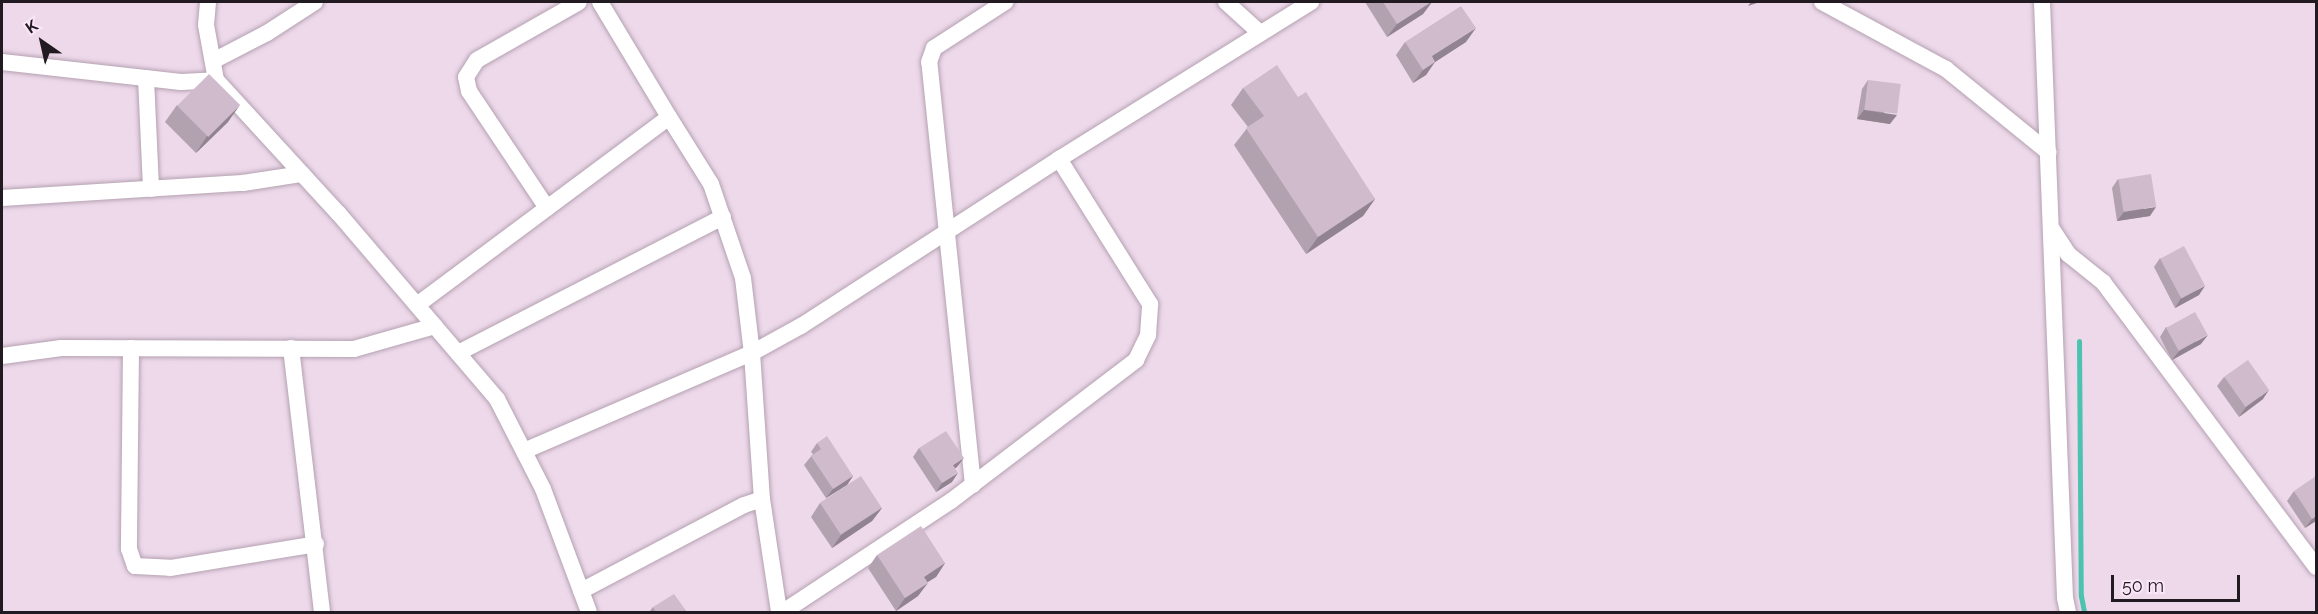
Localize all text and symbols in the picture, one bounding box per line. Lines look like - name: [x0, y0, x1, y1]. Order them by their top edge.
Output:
- north arrow: [12, 12, 72, 72]
- text: K: [22, 16, 41, 38]
- scale bar: [2114, 563, 2243, 601]
- text: 50 m: [2122, 575, 2164, 596]

